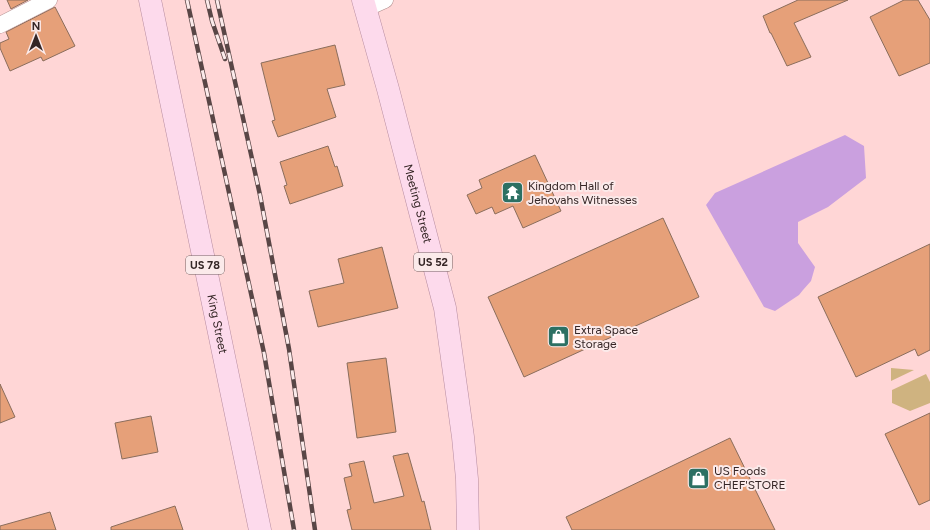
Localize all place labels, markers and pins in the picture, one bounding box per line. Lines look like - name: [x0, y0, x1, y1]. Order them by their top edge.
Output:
- place label: Kingdom Hall of Jehovahs Witnesses: [528, 179, 638, 207]
- temple icon: Kingdom Hall of Jehovahs Witnesses: [499, 180, 525, 206]
- place label: Extra Space Storage: [574, 323, 639, 351]
- shop icon: Extra Space Storage: [546, 324, 572, 350]
- place label: US Foods CHEF'STORE: [714, 464, 786, 492]
- shop icon: US Foods CHEF'STORE: [686, 465, 712, 491]

